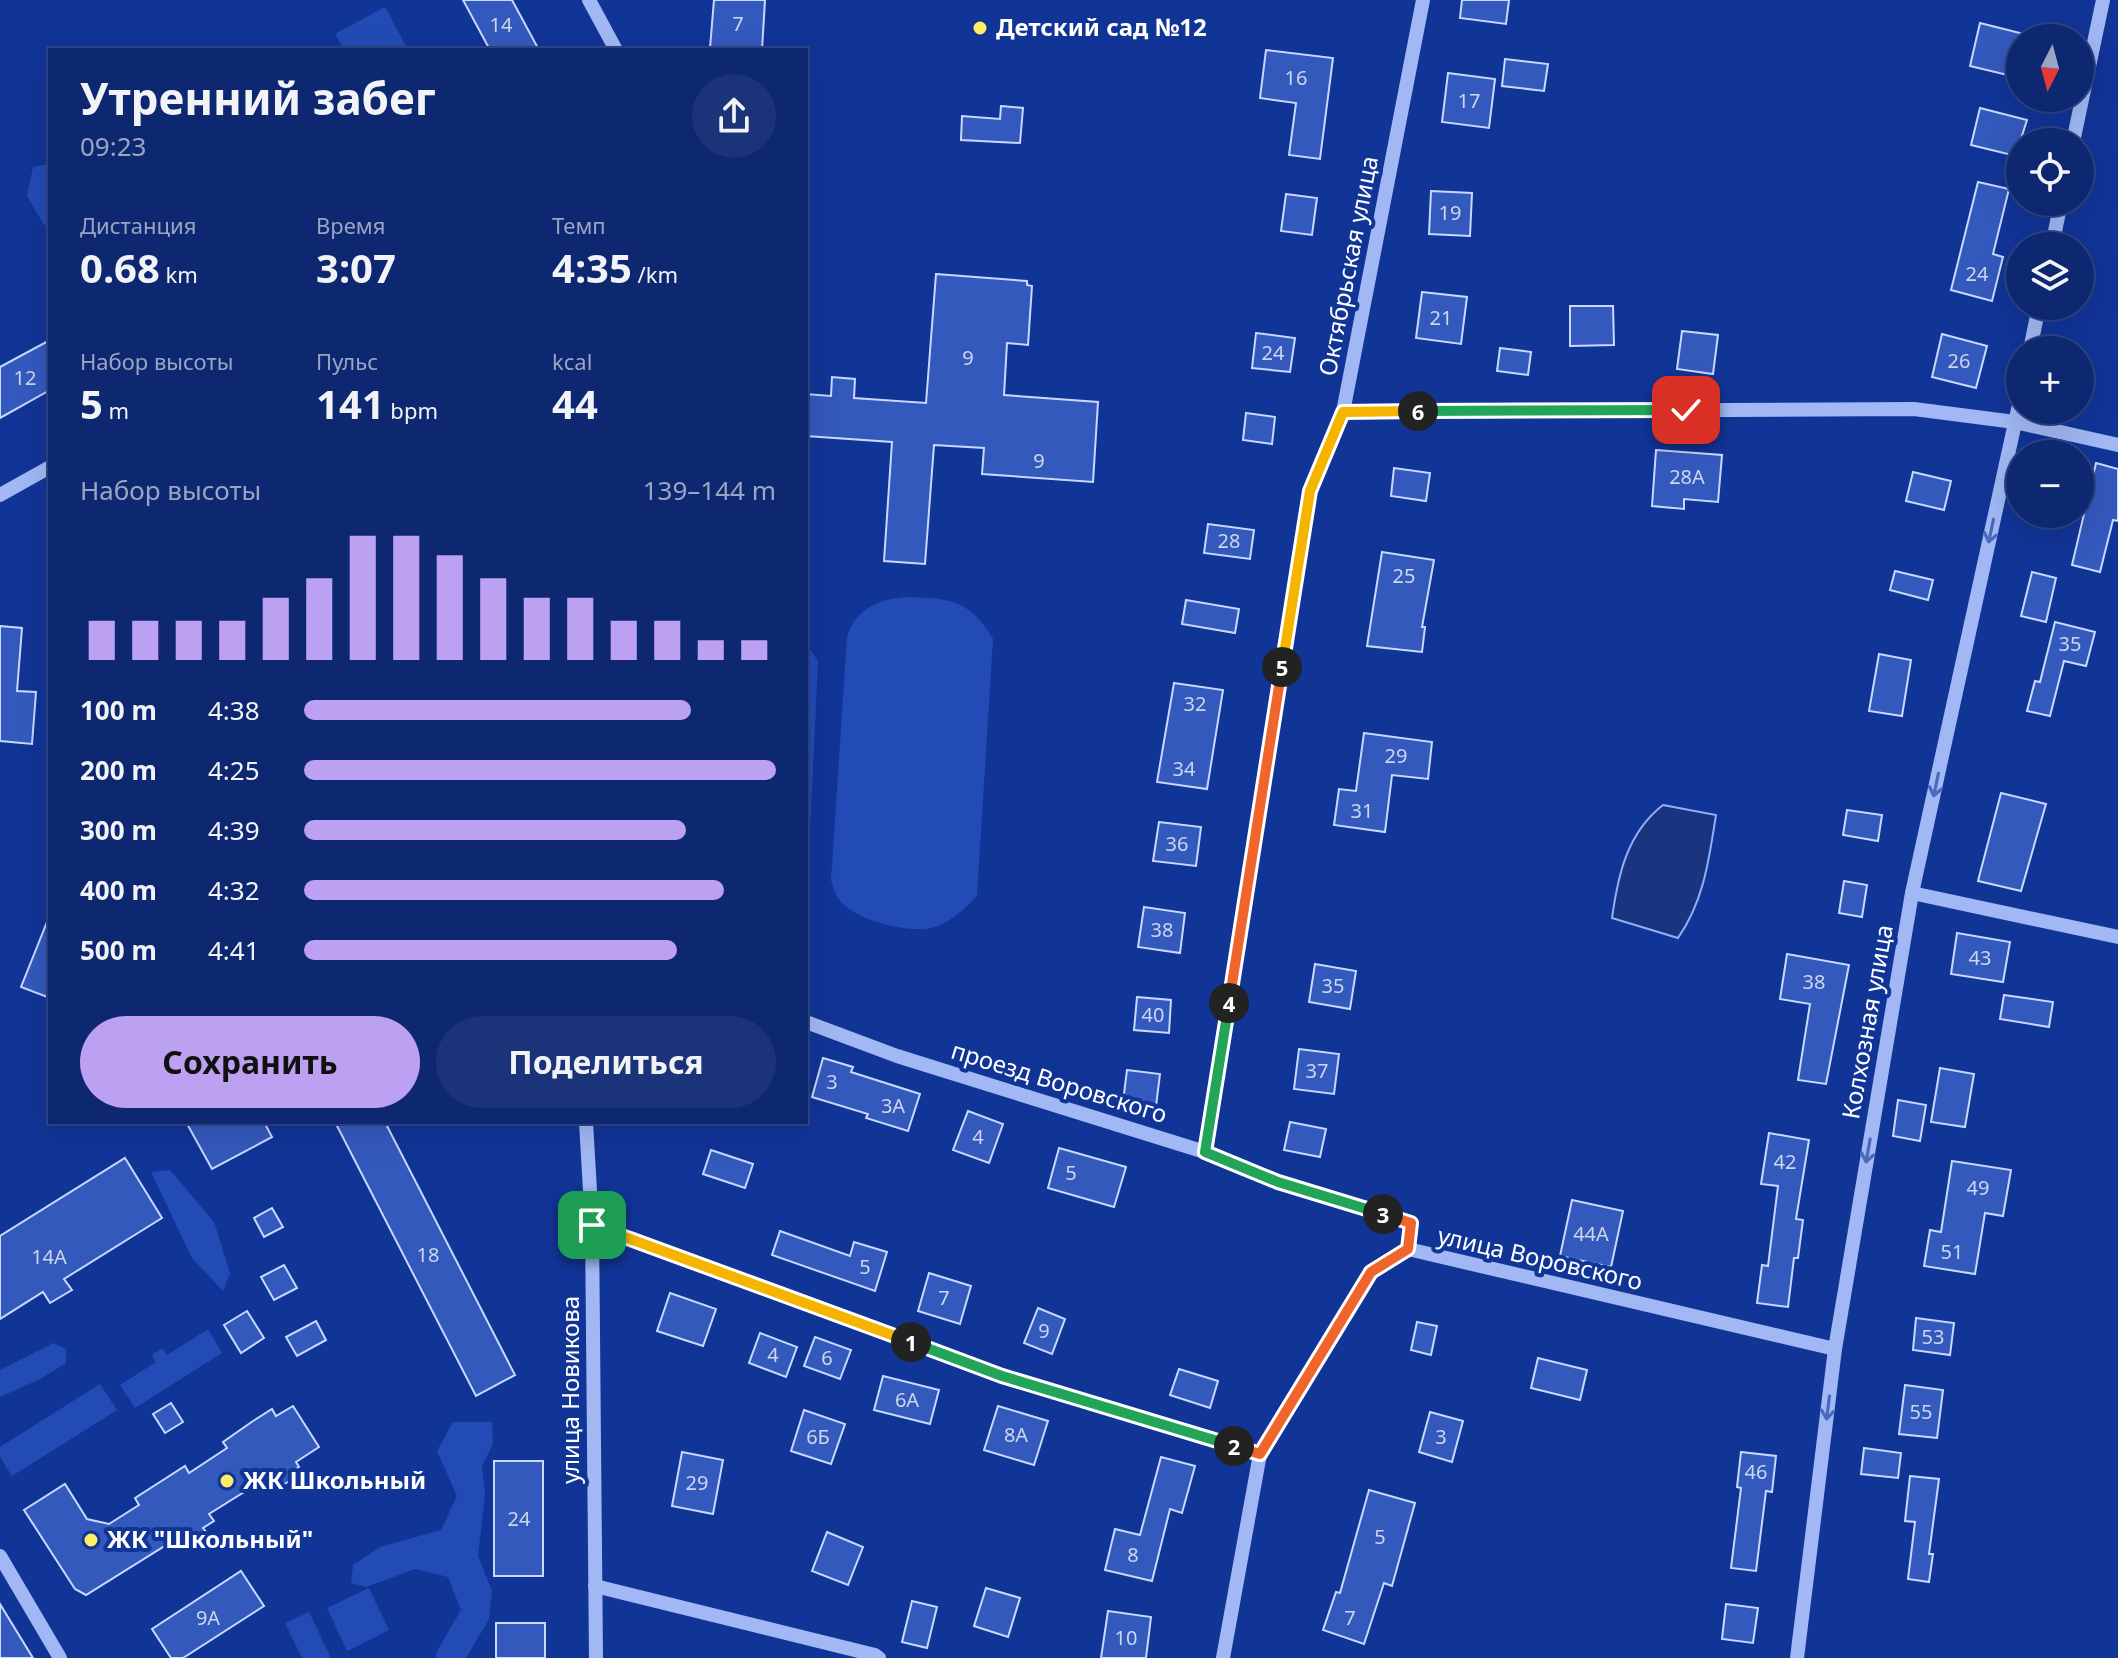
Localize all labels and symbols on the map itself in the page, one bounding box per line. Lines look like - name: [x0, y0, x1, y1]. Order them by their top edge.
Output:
- house number: 7: [732, 10, 744, 37]
- place label: Детский сад №12: [996, 10, 1207, 43]
- house number: 14: [490, 11, 513, 38]
- marker: Детский сад №12: [971, 19, 989, 37]
- north arrow: [2006, 24, 2094, 112]
- house number: 16: [1285, 64, 1307, 91]
- house number: 17: [1458, 87, 1480, 114]
- street label: Октябрьская улица: [1310, 153, 1385, 379]
- house number: 19: [1439, 199, 1461, 226]
- house number: 24: [1966, 260, 1989, 287]
- house number: 21: [1430, 304, 1452, 331]
- house number: 24: [1262, 339, 1285, 366]
- house number: 9: [962, 344, 974, 371]
- house number: 26: [1948, 347, 1970, 374]
- house number: 12: [14, 364, 36, 391]
- pin: [1652, 376, 1720, 444]
- pin: 6: [1398, 391, 1438, 431]
- house number: 9: [1033, 447, 1045, 474]
- house number: 28А: [1669, 463, 1705, 490]
- one-way arrow: [1983, 518, 1998, 544]
- house number: 28: [1218, 527, 1240, 554]
- house number: 25: [1393, 562, 1415, 589]
- house number: 35: [2059, 630, 2081, 657]
- pin: 5: [1262, 647, 1302, 687]
- house number: 32: [1184, 690, 1206, 717]
- house number: 29: [1385, 742, 1407, 769]
- house number: 34: [1173, 755, 1196, 782]
- one-way arrow: [1928, 772, 1943, 798]
- house number: 31: [1351, 797, 1373, 824]
- house number: 36: [1166, 830, 1188, 857]
- house number: 38: [1151, 916, 1173, 943]
- street label: Колхозная улица: [1833, 922, 1900, 1122]
- house number: 43: [1969, 944, 1991, 971]
- house number: 38: [1803, 968, 1825, 995]
- house number: 35: [1322, 972, 1344, 999]
- pin: 4: [1209, 983, 1249, 1023]
- house number: 40: [1142, 1001, 1164, 1028]
- street label: проезд Воровского: [947, 1033, 1171, 1130]
- house number: 37: [1306, 1057, 1328, 1084]
- house number: 3: [826, 1068, 838, 1095]
- house number: 3А: [881, 1092, 905, 1119]
- house number: 4: [972, 1123, 984, 1150]
- one-way arrow: [1860, 1138, 1875, 1163]
- house number: 42: [1774, 1148, 1796, 1175]
- house number: 5: [1065, 1159, 1077, 1186]
- house number: 49: [1967, 1174, 1989, 1201]
- pin: [558, 1191, 626, 1259]
- pin: 3: [1363, 1194, 1403, 1234]
- street label: улица Воровского: [1435, 1218, 1646, 1297]
- house number: 44А: [1573, 1220, 1609, 1247]
- house number: 51: [1941, 1238, 1963, 1265]
- house number: 18: [417, 1241, 439, 1268]
- house number: 14А: [31, 1243, 67, 1270]
- house number: 5: [859, 1253, 871, 1280]
- house number: 7: [938, 1284, 950, 1311]
- street label: улица Новикова: [553, 1296, 586, 1484]
- house number: 9: [1038, 1317, 1050, 1344]
- pin: 1: [891, 1322, 931, 1362]
- house number: 53: [1922, 1323, 1944, 1350]
- house number: 4: [767, 1341, 779, 1368]
- house number: 6: [821, 1344, 833, 1371]
- house number: 6А: [895, 1386, 919, 1413]
- one-way arrow: [1820, 1394, 1835, 1421]
- house number: 55: [1910, 1398, 1932, 1425]
- house number: 8А: [1004, 1421, 1028, 1448]
- house number: 6Б: [806, 1423, 830, 1450]
- house number: 3: [1435, 1423, 1447, 1450]
- pin: 2: [1214, 1426, 1254, 1466]
- house number: 46: [1745, 1458, 1767, 1485]
- place label: ЖК Школьный: [243, 1463, 426, 1496]
- house number: 29: [686, 1469, 708, 1496]
- marker: ЖК Школьный: [218, 1472, 236, 1490]
- house number: 24: [508, 1505, 531, 1532]
- place label: ЖК "Школьный": [107, 1522, 313, 1555]
- house number: 5: [1374, 1523, 1386, 1550]
- marker: ЖК "Школьный": [82, 1531, 100, 1549]
- house number: 8: [1127, 1541, 1139, 1568]
- house number: 9А: [196, 1604, 220, 1631]
- house number: 7: [1344, 1604, 1356, 1631]
- house number: 10: [1115, 1624, 1137, 1651]

